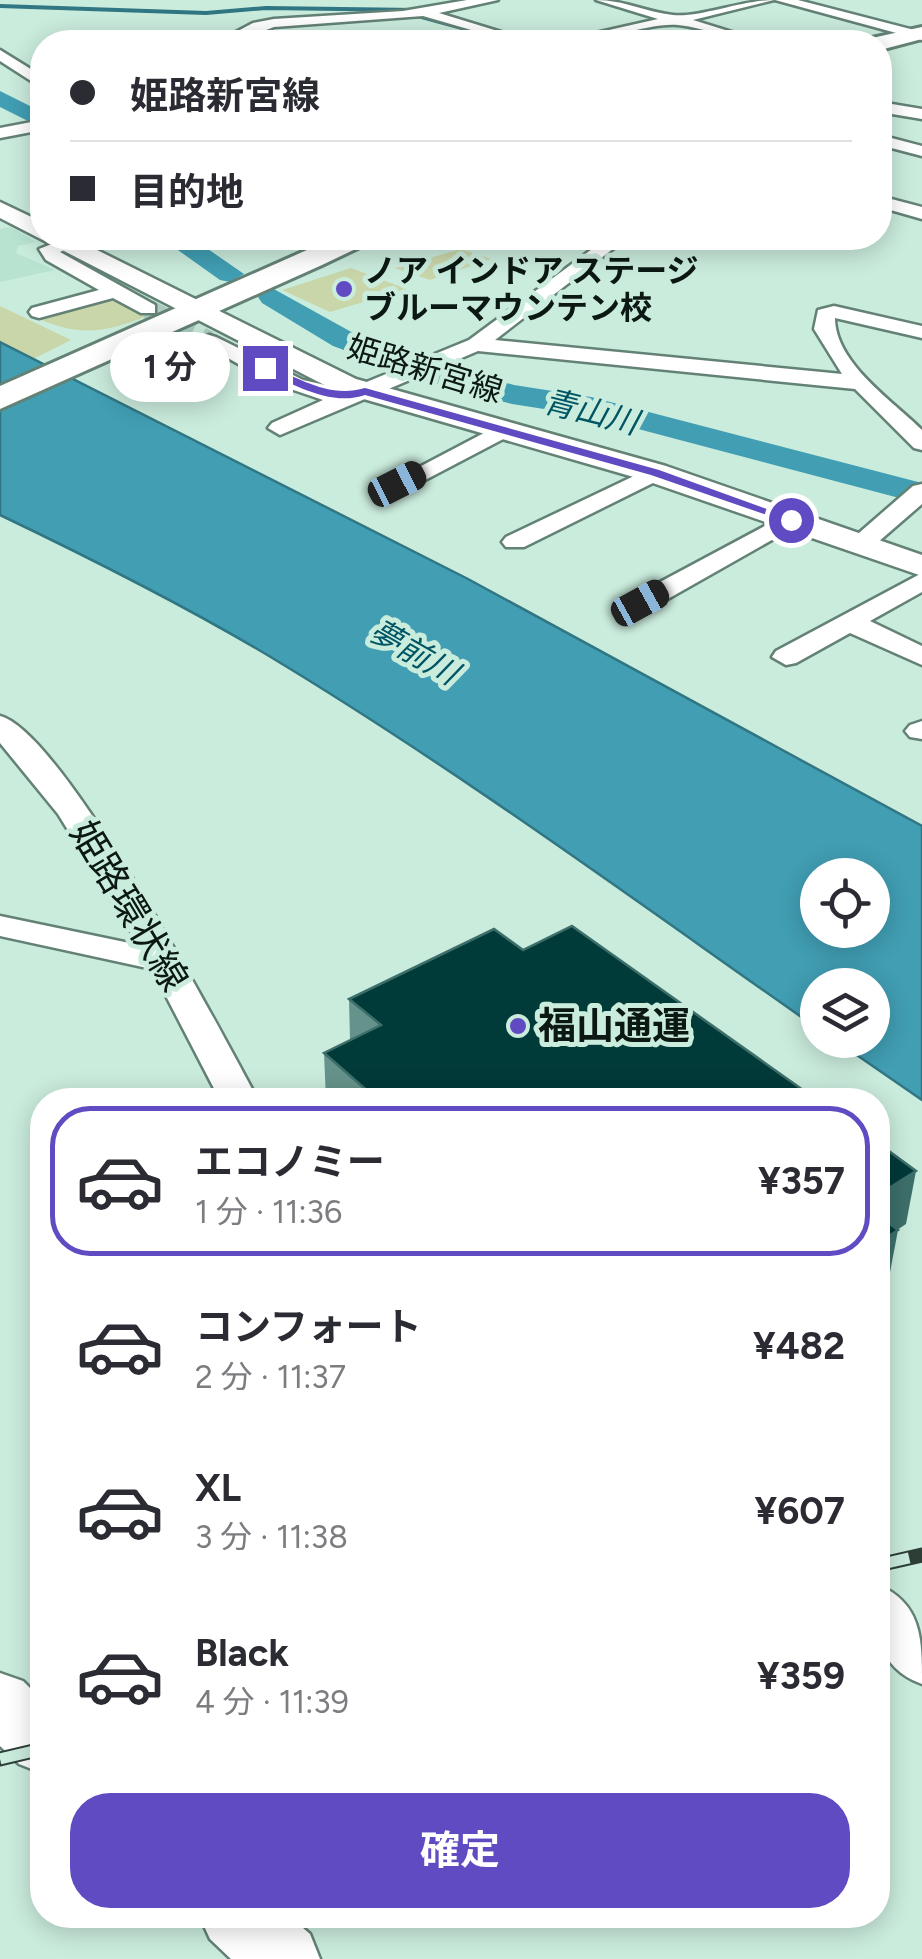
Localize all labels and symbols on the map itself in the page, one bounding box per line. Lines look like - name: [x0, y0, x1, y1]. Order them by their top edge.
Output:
- place label: ノア インドア ステージ ブルーマウンテン校: [364, 252, 699, 327]
- marker: ノア インドア ステージ ブルーマウンテン校: [333, 278, 355, 300]
- street label: 姫路新宮線: [343, 327, 507, 411]
- callout: 1 分: [110, 333, 230, 403]
- route end: [243, 346, 288, 391]
- water label: 青山川: [540, 382, 645, 443]
- car: [363, 457, 431, 511]
- route start: [769, 498, 814, 543]
- car: [606, 575, 674, 631]
- water label: 夢前川: [363, 612, 468, 694]
- street label: 姫路環状線: [60, 813, 198, 999]
- place label: 福山通運: [538, 1003, 690, 1049]
- marker: 福山通運: [507, 1015, 529, 1037]

